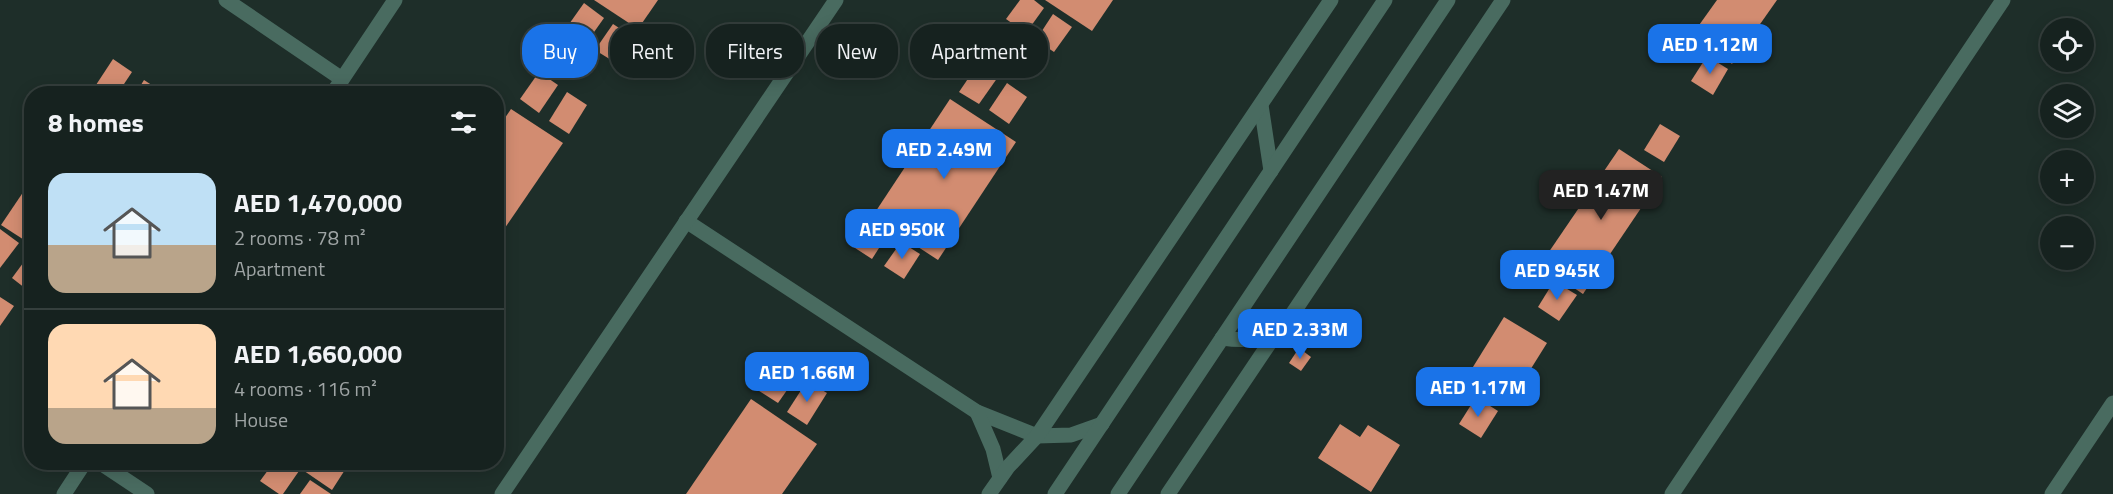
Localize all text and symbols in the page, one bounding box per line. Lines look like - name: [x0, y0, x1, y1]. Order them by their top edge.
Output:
- map controls: [2040, 18, 2094, 270]
- button: locate: [2040, 18, 2094, 72]
- chip: Buy: [522, 24, 598, 78]
- chip: Rent: [610, 24, 694, 78]
- chip: Filters: [706, 24, 804, 78]
- chip: New: [816, 24, 898, 78]
- chip: Apartment: [910, 24, 1048, 78]
- pin: AED 1.12M: [1641, 24, 1779, 75]
- text: AED 1.12M: [1662, 28, 1758, 59]
- button: layers: [2040, 84, 2094, 138]
- text: 8 homes: [48, 103, 144, 142]
- icon: filters: [447, 106, 480, 139]
- pin: AED 2.49M: [875, 129, 1013, 180]
- text: AED 2.49M: [896, 133, 992, 164]
- button: +: [2040, 150, 2094, 204]
- pin: AED 1.47M: [1532, 170, 1670, 221]
- text: AED 1.47M: [1553, 174, 1649, 205]
- text: AED 1,470,000: [234, 183, 402, 222]
- icon: home: [96, 197, 168, 269]
- pin: AED 950K: [840, 209, 964, 260]
- text: AED 950K: [859, 213, 945, 244]
- button: −: [2040, 216, 2094, 270]
- text: 2 rooms · 78 m²: [234, 222, 366, 253]
- pin: AED 945K: [1495, 250, 1619, 301]
- text: Apartment: [234, 253, 325, 284]
- text: AED 945K: [1514, 254, 1600, 285]
- pin: AED 2.33M: [1231, 309, 1369, 360]
- text: AED 2.33M: [1252, 313, 1348, 344]
- text: AED 1,660,000: [234, 334, 402, 373]
- icon: home: [96, 348, 168, 420]
- pin: AED 1.66M: [738, 352, 876, 403]
- text: AED 1.66M: [759, 356, 855, 387]
- pin: AED 1.17M: [1409, 367, 1547, 418]
- text: AED 1.17M: [1430, 371, 1526, 402]
- text: 4 rooms · 116 m²: [234, 373, 377, 404]
- text: House: [234, 404, 288, 435]

